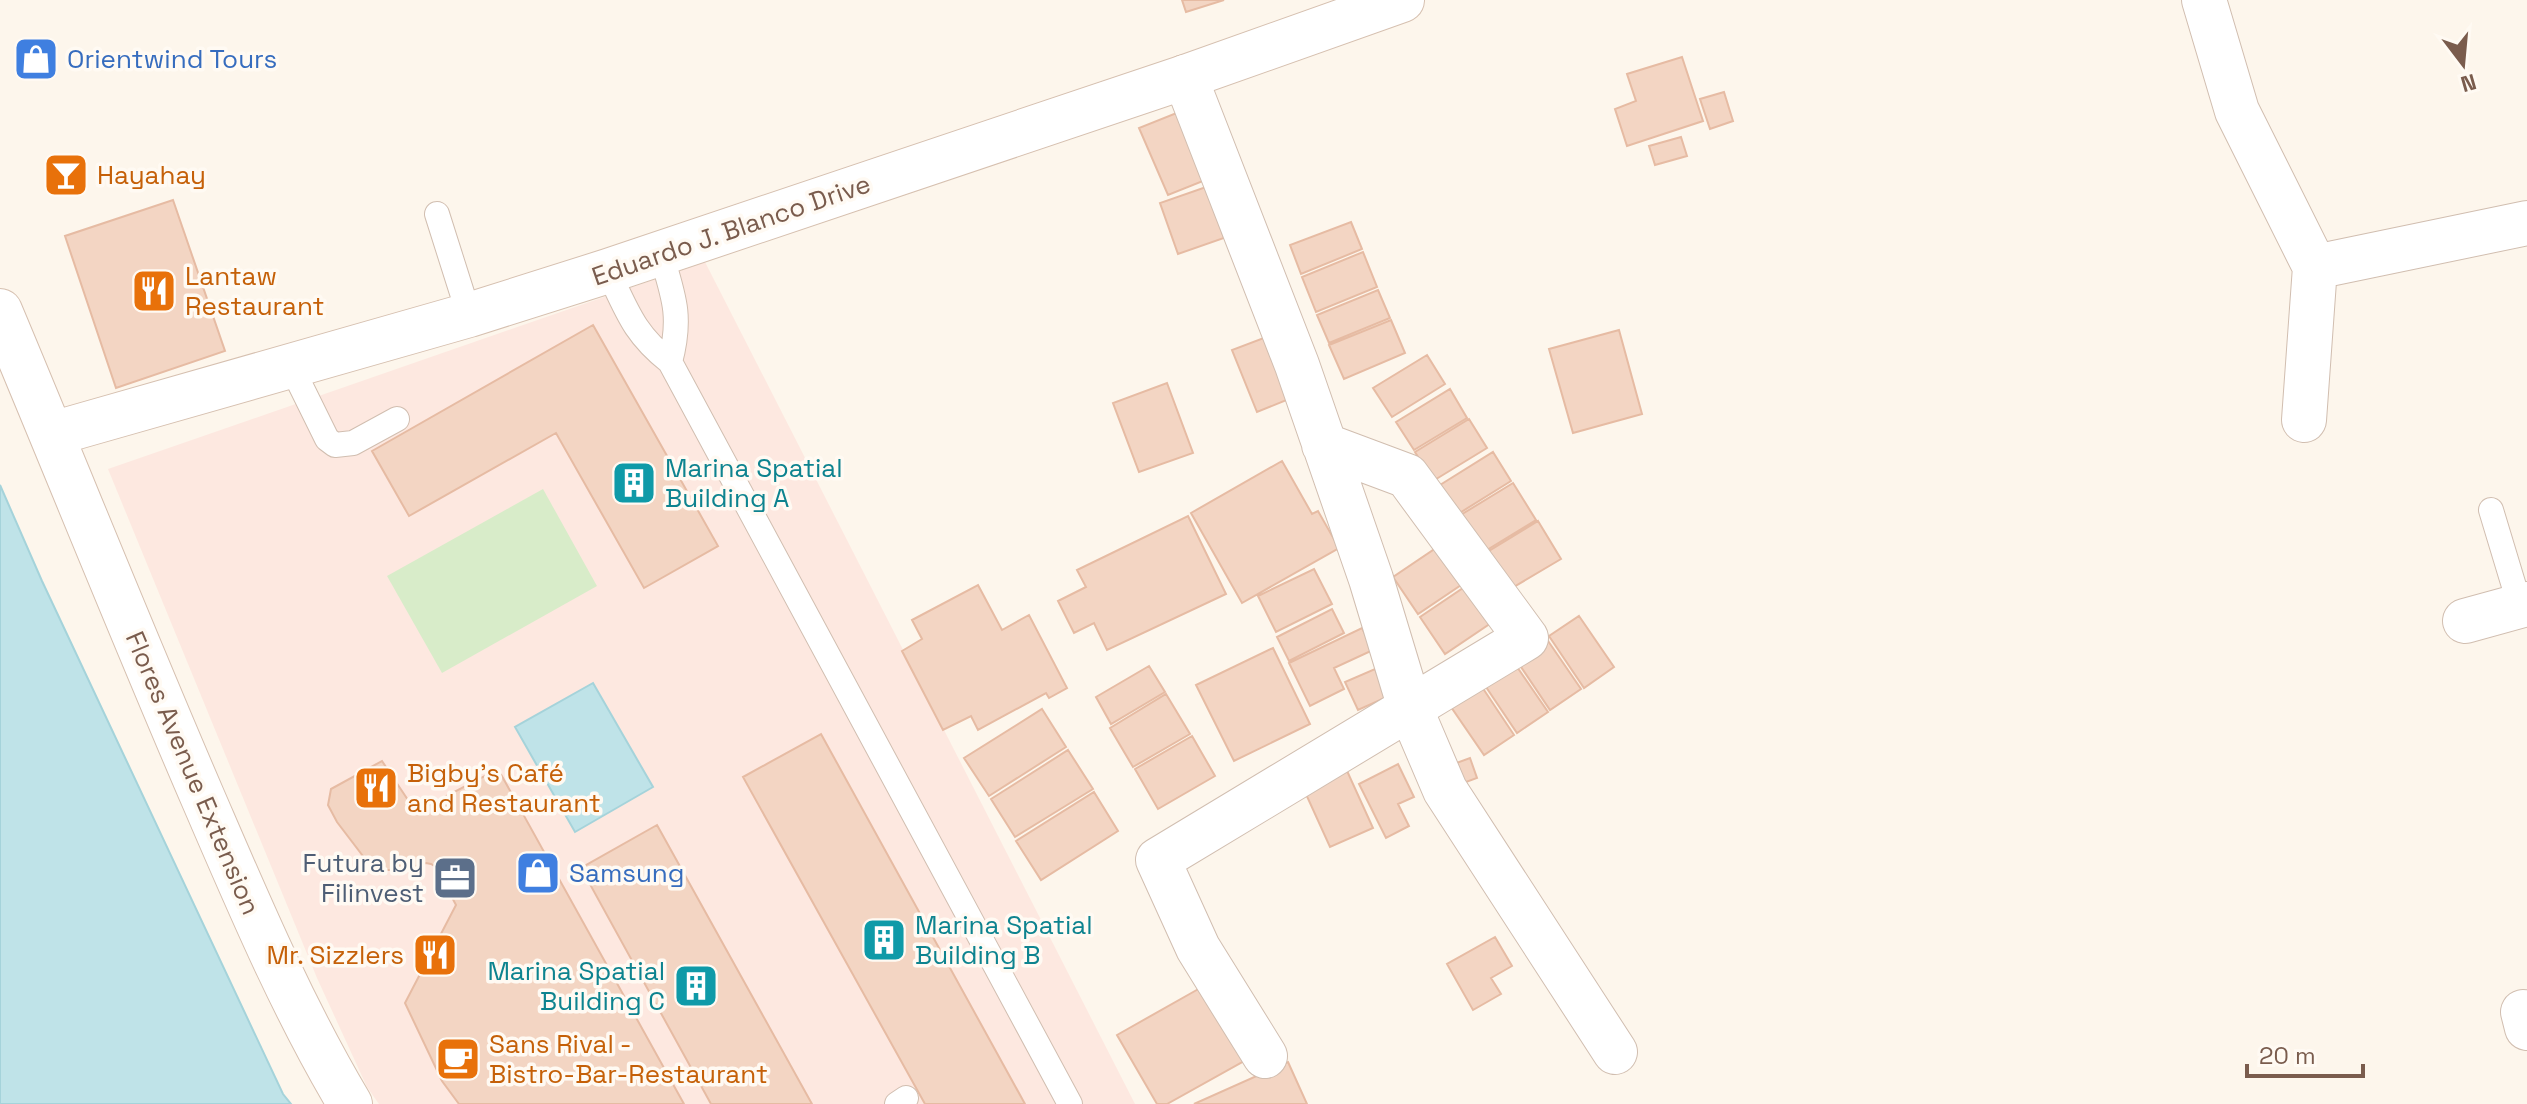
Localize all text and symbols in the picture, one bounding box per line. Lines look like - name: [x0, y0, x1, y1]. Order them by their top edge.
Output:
- north arrow: [2423, 24, 2503, 104]
- shop icon: Orientwind Tours: [12, 35, 60, 83]
- place label: Orientwind Tours: [67, 42, 277, 76]
- text: N: [2458, 68, 2479, 99]
- bar icon: Hayahay: [42, 151, 90, 199]
- place label: Hayahay: [97, 158, 206, 192]
- street label: Eduardo J. Blanco Drive: [587, 166, 875, 294]
- place label: Lantaw Restaurant: [185, 259, 324, 323]
- restaurant icon: Lantaw Restaurant: [130, 267, 178, 315]
- place label: Marina Spatial Building A: [665, 451, 843, 515]
- building icon: Marina Spatial Building A: [610, 459, 658, 507]
- street label: Flores Avenue Extension: [118, 626, 268, 920]
- place label: Bigby's Café and Restaurant: [407, 756, 601, 820]
- restaurant icon: Bigby's Café and Restaurant: [352, 764, 400, 812]
- place label: Futura by Filinvest: [303, 846, 424, 910]
- shop icon: Samsung: [514, 849, 562, 897]
- office icon: Futura by Filinvest: [431, 854, 479, 902]
- place label: Samsung: [569, 856, 685, 890]
- place label: Marina Spatial Building B: [915, 908, 1093, 972]
- building icon: Marina Spatial Building B: [860, 916, 908, 964]
- restaurant icon: Mr. Sizzlers: [411, 931, 459, 979]
- place label: Mr. Sizzlers: [267, 938, 404, 972]
- place label: Marina Spatial Building C: [487, 954, 665, 1018]
- building icon: Marina Spatial Building C: [672, 962, 720, 1010]
- place label: Sans Rival - Bistro-Bar-Restaurant: [489, 1027, 768, 1091]
- scale bar: [2247, 1028, 2363, 1078]
- cafe icon: Sans Rival - Bistro-Bar-Restaurant: [434, 1035, 482, 1083]
- text: 20 m: [2259, 1040, 2316, 1071]

